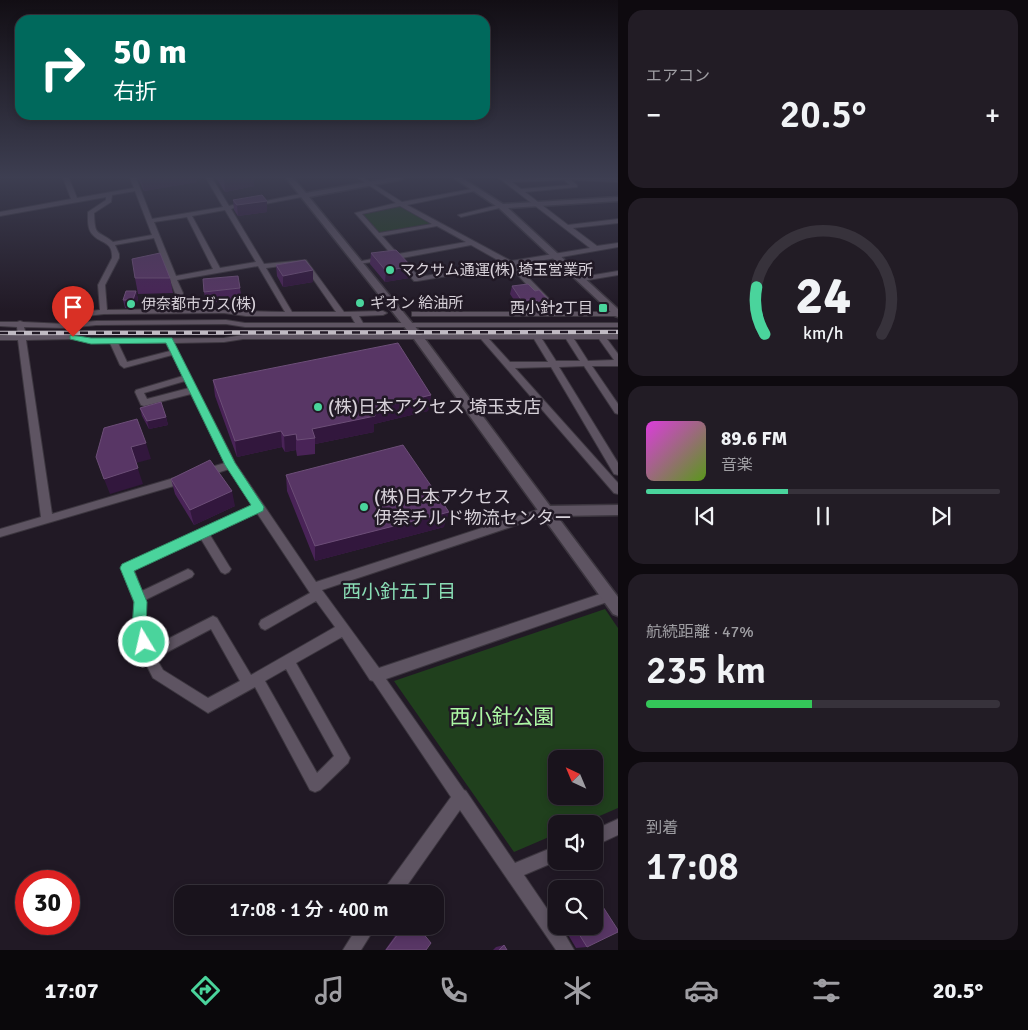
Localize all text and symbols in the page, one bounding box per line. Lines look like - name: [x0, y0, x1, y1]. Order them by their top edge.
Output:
- text: 50 m: [113, 30, 187, 73]
- icon: right: [30, 35, 95, 100]
- text: エアコン: [646, 66, 710, 86]
- text: 右折: [113, 78, 157, 105]
- text: 20.5°: [780, 91, 866, 138]
- text: −: [646, 98, 661, 132]
- text: +: [985, 98, 1000, 132]
- place label: マクサム通運(株) 埼玉営業所: [400, 261, 593, 279]
- marker: マクサム通運(株) 埼玉営業所: [384, 264, 396, 276]
- text: 24: [795, 264, 851, 328]
- pin: [52, 286, 94, 337]
- icon: arrive: [59, 293, 87, 321]
- place label: ギオン 給油所: [370, 294, 463, 312]
- place label: 伊奈都市ガス(株): [141, 295, 256, 313]
- marker: ギオン 給油所: [354, 297, 366, 309]
- marker: 伊奈都市ガス(株): [125, 298, 137, 310]
- place label: 西小針2丁目: [510, 299, 593, 317]
- marker: 西小針2丁目: [597, 302, 609, 314]
- text: km/h: [803, 322, 843, 344]
- place label: (株)日本アクセス 埼玉支店: [328, 396, 541, 418]
- marker: (株)日本アクセス 埼玉支店: [312, 401, 324, 413]
- text: 89.6 FM: [721, 427, 787, 451]
- text: 音楽: [721, 455, 753, 475]
- place label: (株)日本アクセス 伊奈チルド物流センター: [374, 486, 572, 529]
- marker: (株)日本アクセス 伊奈チルド物流センター: [358, 501, 370, 513]
- icon: previous: [691, 502, 719, 530]
- icon: pause: [809, 502, 837, 530]
- icon: next: [927, 502, 955, 530]
- district label: 西小針五丁目: [342, 580, 456, 604]
- position arrow: [117, 615, 169, 667]
- text: 航続距離 · 47%: [646, 622, 754, 642]
- text: 235 km: [646, 647, 766, 694]
- park label: 西小針公園: [450, 704, 555, 730]
- north arrow: [548, 750, 602, 805]
- map controls: [548, 750, 603, 935]
- button: sound: [548, 815, 603, 870]
- text: 到着: [646, 818, 678, 838]
- text: 17:08: [646, 843, 739, 890]
- speed limit sign: 30: [15, 870, 80, 935]
- button: search: [548, 880, 603, 935]
- text: 17:08 · 1 分 · 400 m: [230, 898, 388, 922]
- icon: directions: [188, 973, 223, 1008]
- icon: music: [312, 973, 347, 1008]
- icon: phone: [436, 973, 471, 1008]
- icon: climate: [560, 973, 595, 1008]
- icon: car: [684, 973, 719, 1008]
- icon: filters: [809, 973, 844, 1008]
- text: 17:07: [45, 977, 99, 1004]
- text: 20.5°: [933, 977, 983, 1004]

